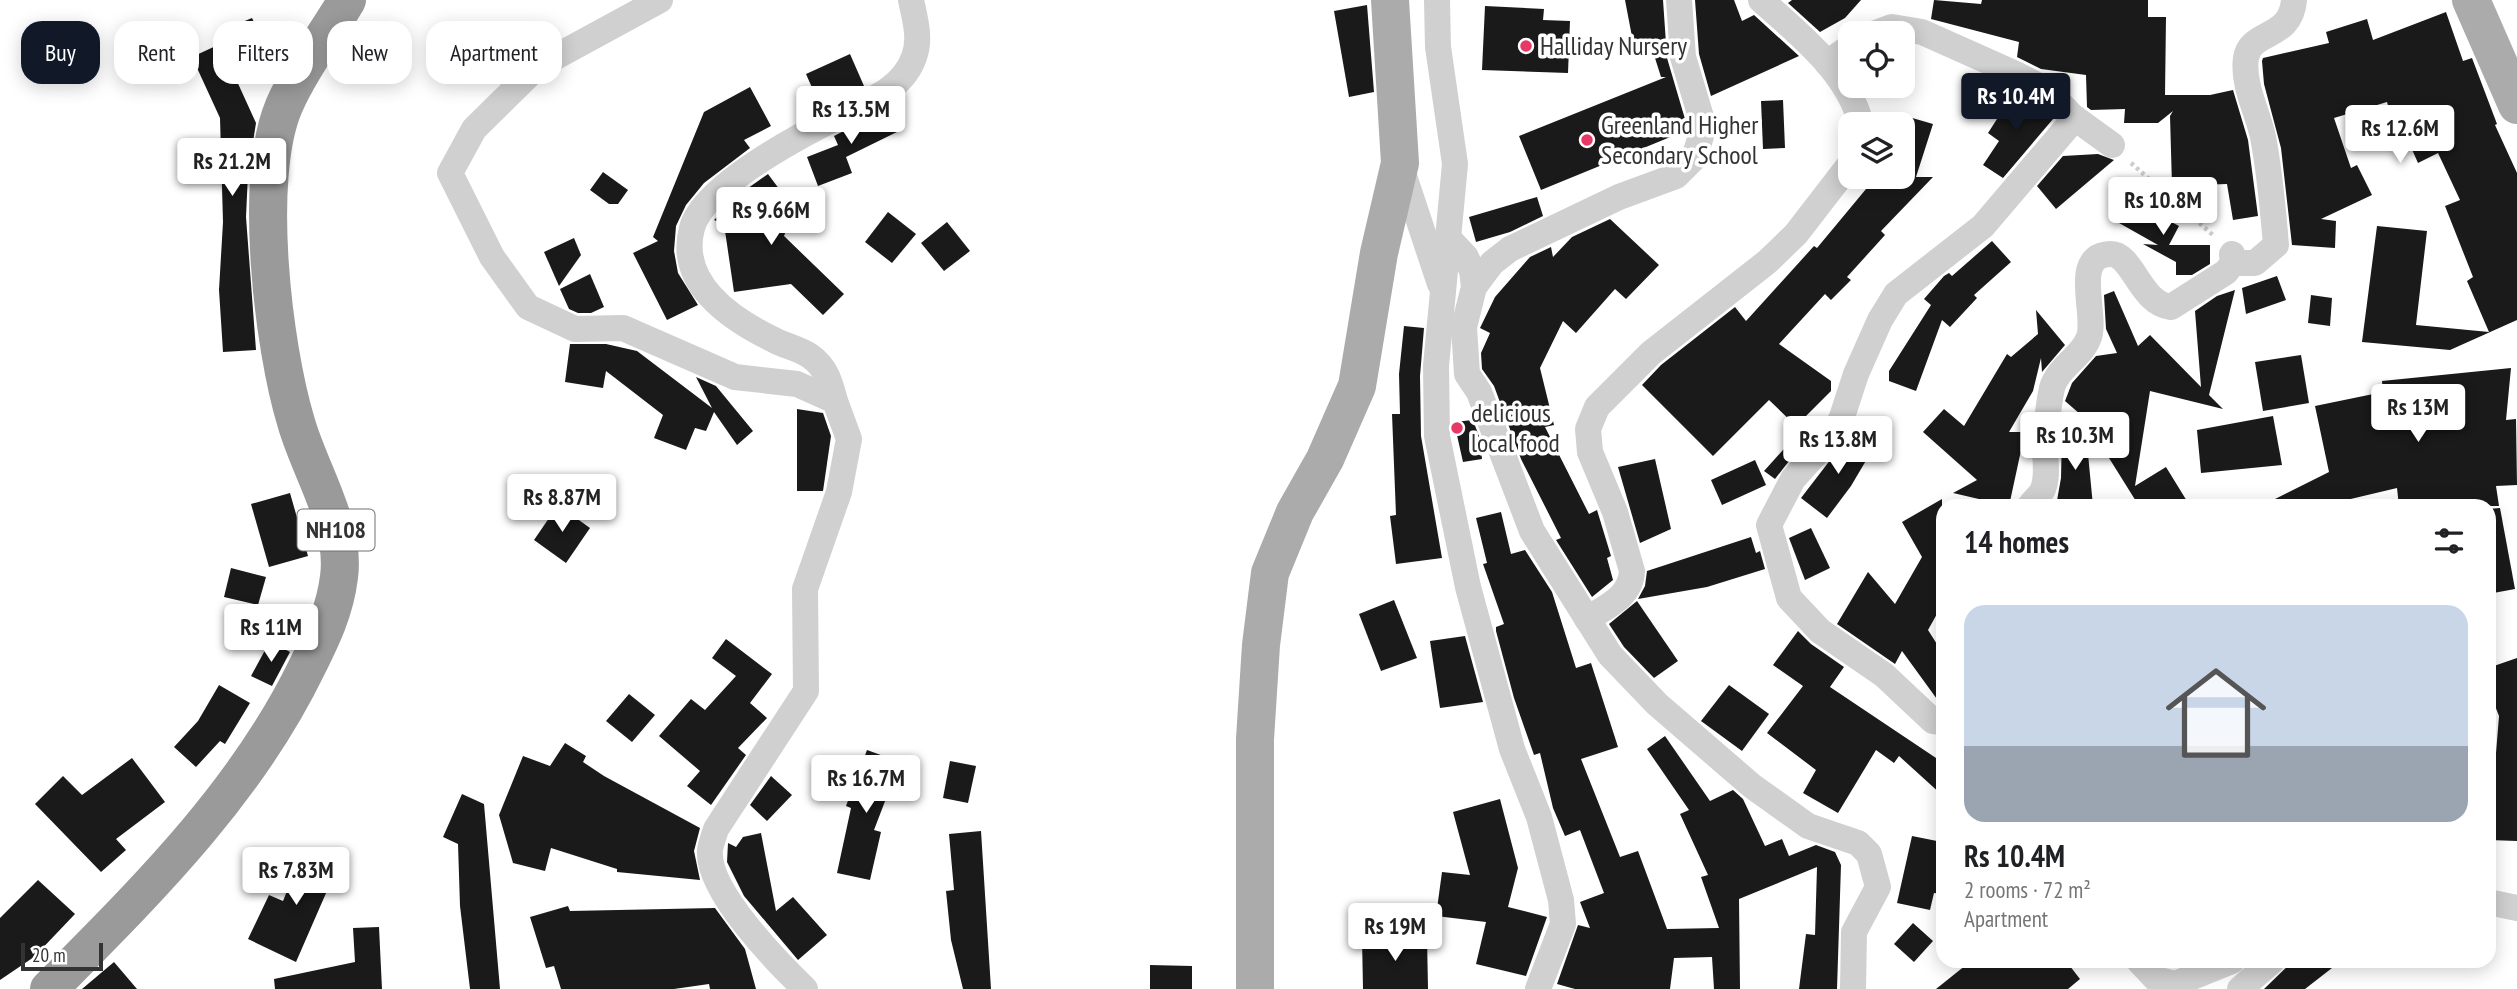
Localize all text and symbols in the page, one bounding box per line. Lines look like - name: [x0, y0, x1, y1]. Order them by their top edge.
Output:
- chip: Buy: [21, 21, 100, 84]
- chip: Rent: [114, 21, 199, 84]
- chip: Filters: [213, 21, 313, 84]
- chip: New: [327, 21, 412, 84]
- chip: Apartment: [426, 21, 562, 84]
- map controls: [1838, 21, 1915, 189]
- button: locate: [1838, 21, 1915, 98]
- place label: Halliday Nursery: [1540, 29, 1687, 62]
- marker: Halliday Nursery: [1518, 38, 1534, 54]
- pin: Rs 10.4M: [1944, 74, 2088, 133]
- text: Rs 10.4M: [1977, 81, 2055, 110]
- pin: Rs 13.5M: [779, 86, 923, 146]
- text: Rs 13.5M: [812, 94, 890, 123]
- pin: Rs 12.6M: [2328, 106, 2472, 165]
- place label: Greenland Higher Secondary School: [1601, 108, 1758, 171]
- button: layers: [1838, 112, 1915, 189]
- text: Rs 12.6M: [2361, 113, 2439, 142]
- marker: Greenland Higher Secondary School: [1579, 132, 1595, 148]
- pin: Rs 21.2M: [160, 138, 304, 198]
- text: Rs 21.2M: [193, 146, 271, 175]
- pin: Rs 10.8M: [2091, 177, 2235, 237]
- text: Rs 10.8M: [2124, 185, 2202, 214]
- pin: Rs 9.66M: [699, 188, 843, 247]
- text: Rs 9.66M: [732, 195, 810, 224]
- pin: Rs 13M: [2361, 384, 2475, 444]
- text: Rs 13M: [2387, 392, 2449, 421]
- place label: delicious local food: [1471, 396, 1560, 459]
- pin: Rs 10.3M: [2003, 412, 2147, 472]
- pin: Rs 13.8M: [1766, 416, 1910, 476]
- marker: delicious local food: [1449, 420, 1465, 436]
- text: Rs 10.3M: [2036, 420, 2114, 449]
- text: Rs 13.8M: [1799, 424, 1877, 453]
- pin: Rs 8.87M: [490, 475, 634, 534]
- text: Rs 8.87M: [523, 482, 601, 511]
- road number: NH108: [298, 509, 374, 550]
- text: 14 homes: [1964, 522, 2069, 561]
- icon: filters: [2430, 522, 2468, 560]
- pin: Rs 11M: [214, 604, 328, 664]
- text: Rs 11M: [240, 612, 302, 641]
- icon: home: [2153, 650, 2279, 776]
- pin: Rs 16.7M: [794, 756, 938, 815]
- text: Rs 16.7M: [827, 763, 905, 792]
- text: Rs 10.4M: [1964, 836, 2065, 875]
- pin: Rs 7.83M: [224, 848, 368, 907]
- text: Rs 7.83M: [258, 855, 334, 884]
- text: 2 rooms · 72 m²: [1964, 875, 2091, 904]
- pin: Rs 19M: [1338, 904, 1452, 963]
- text: Apartment: [1964, 904, 2048, 933]
- text: Rs 19M: [1364, 911, 1426, 940]
- scale bar: [21, 940, 103, 972]
- text: 20 m: [32, 943, 66, 967]

